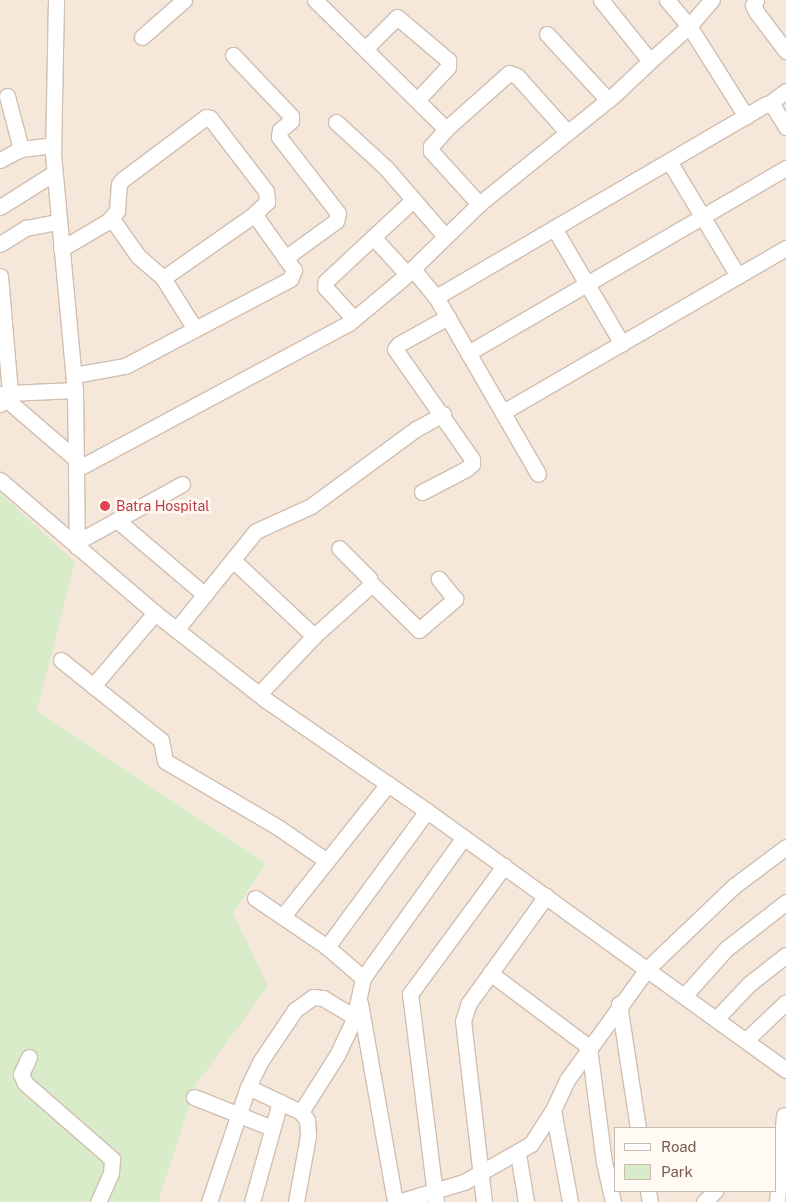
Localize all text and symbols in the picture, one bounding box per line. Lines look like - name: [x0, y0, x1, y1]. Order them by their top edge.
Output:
- place label: Batra Hospital: [116, 498, 209, 514]
- marker: Batra Hospital: [98, 499, 112, 513]
- legend: [614, 1127, 776, 1192]
- text: Road: [661, 1138, 697, 1155]
- text: Park: [661, 1163, 693, 1180]

